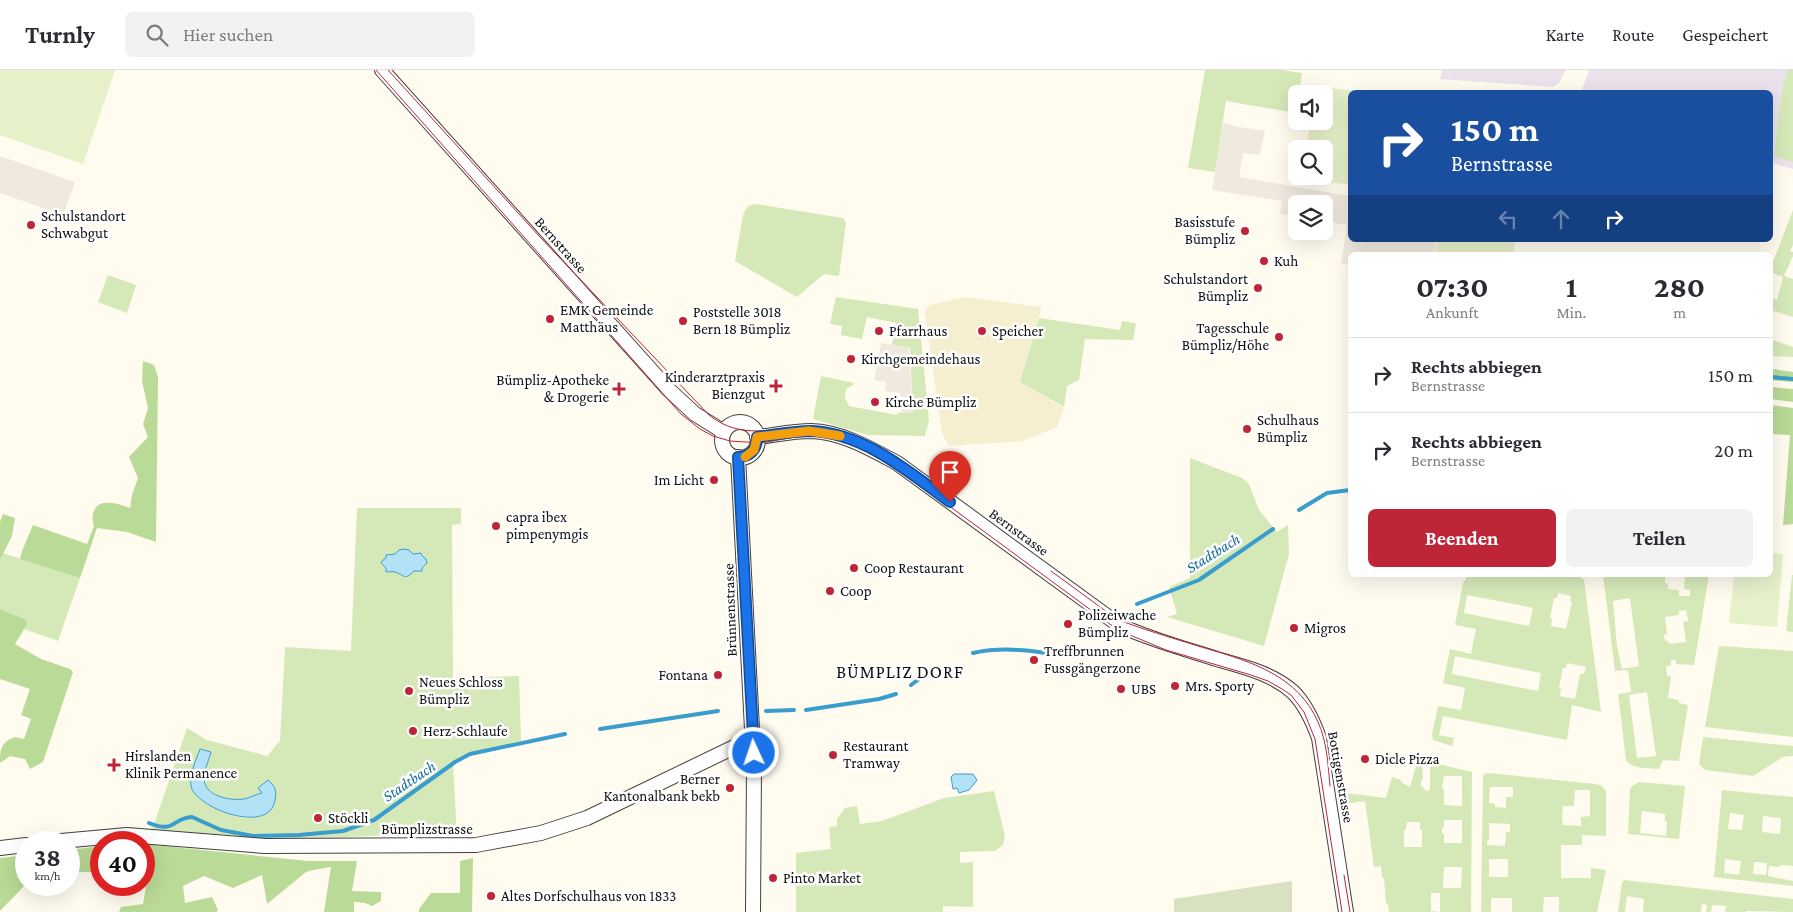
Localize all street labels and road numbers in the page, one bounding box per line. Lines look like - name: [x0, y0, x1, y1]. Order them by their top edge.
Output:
- street label: Bernstrasse: [532, 214, 590, 276]
- street label: Bernstrasse: [986, 505, 1052, 559]
- street label: Brünnenstrasse: [720, 563, 740, 657]
- street label: Bottigenstrasse: [1324, 730, 1357, 825]
- street label: Bümplizstrasse: [381, 821, 473, 838]

